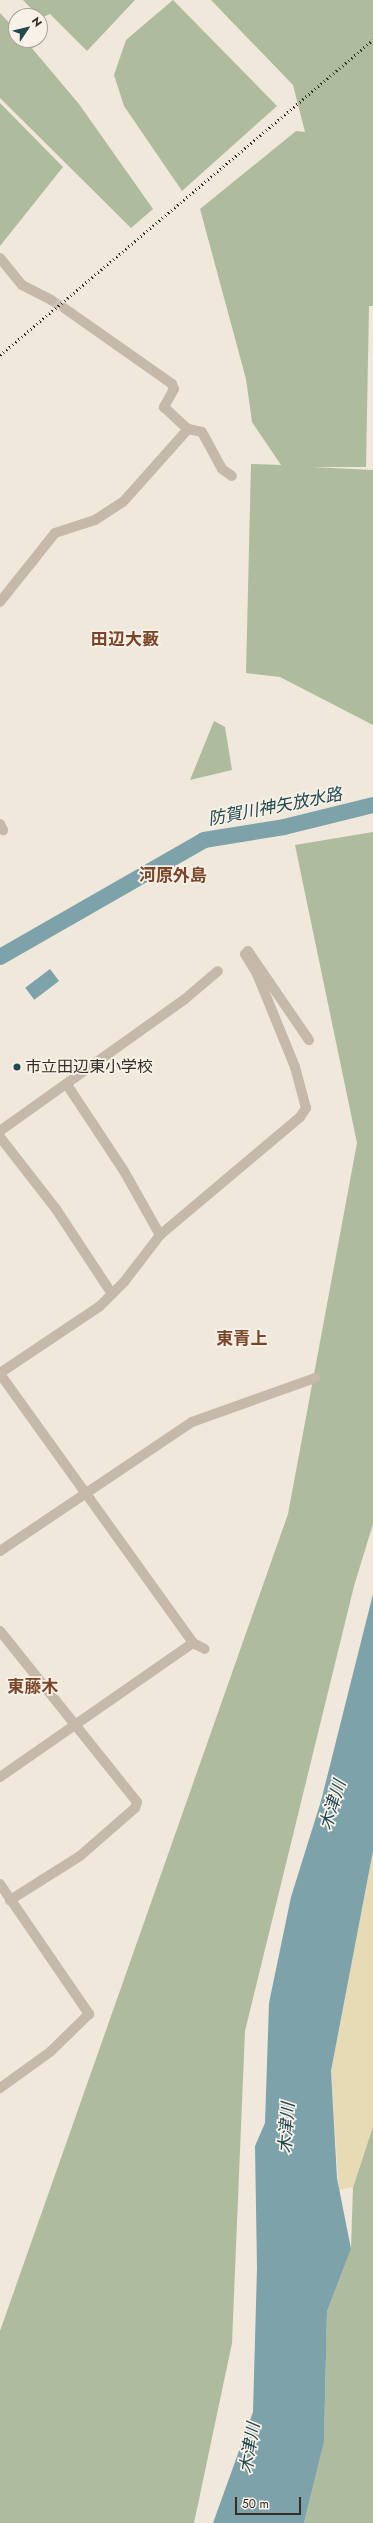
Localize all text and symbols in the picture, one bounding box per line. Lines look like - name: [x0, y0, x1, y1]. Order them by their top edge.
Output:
- north arrow: [8, 8, 48, 48]
- text: N: [28, 14, 46, 30]
- district label: 田辺大藪: [91, 630, 159, 650]
- water label: 防賀川神矢放水路: [206, 784, 344, 830]
- district label: 河原外島: [139, 866, 207, 886]
- place label: 市立田辺東小学校: [25, 1057, 153, 1077]
- marker: 市立田辺東小学校: [12, 1062, 22, 1072]
- district label: 東青上: [217, 1329, 267, 1349]
- district label: 東藤木: [8, 1677, 58, 1697]
- water label: 木津川: [316, 1778, 350, 1832]
- water label: 木津川: [275, 2102, 299, 2154]
- water label: 木津川: [236, 2421, 264, 2475]
- scale bar: [237, 2489, 303, 2515]
- text: 50 m: [242, 2495, 269, 2513]

